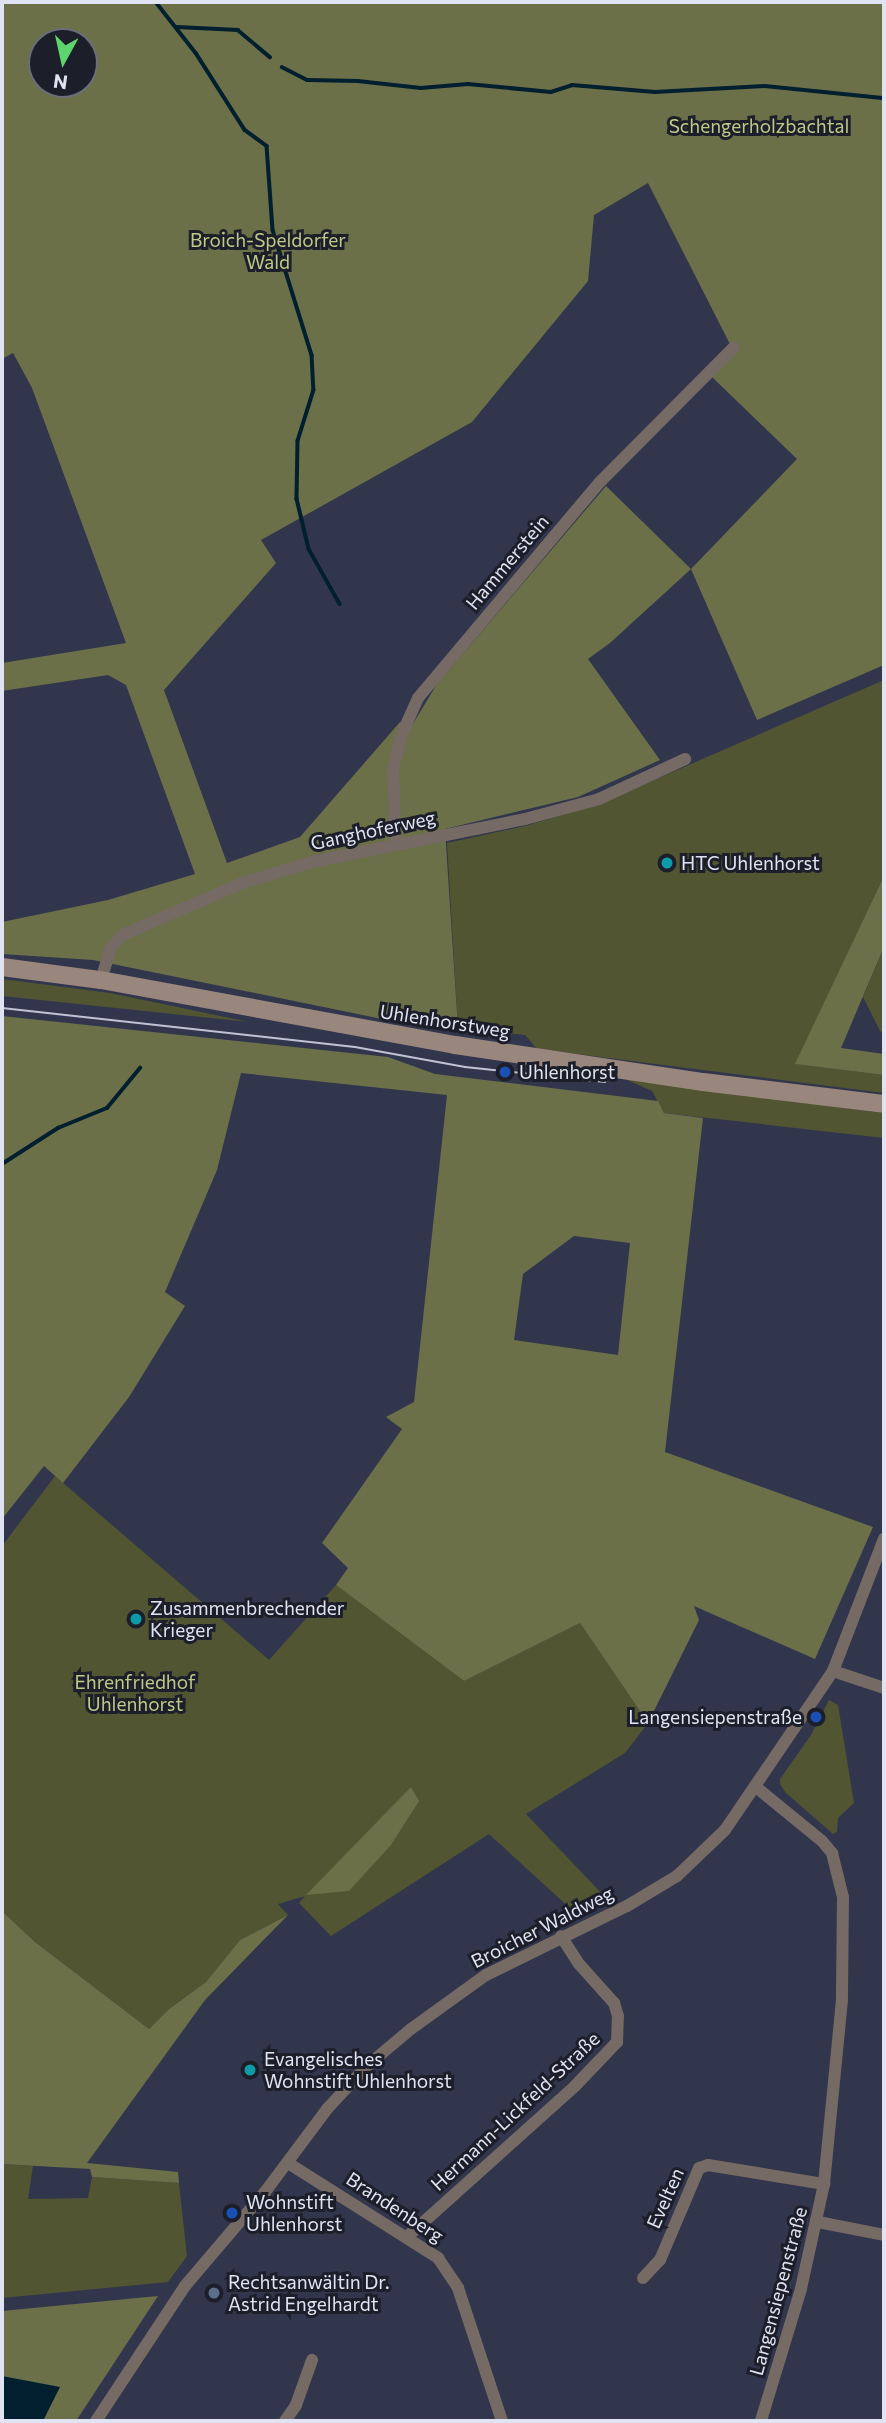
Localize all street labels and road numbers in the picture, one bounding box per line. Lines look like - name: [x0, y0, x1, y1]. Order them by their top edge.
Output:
- street label: Hammerstein: [461, 510, 553, 614]
- street label: Ganghoferweg: [309, 806, 437, 854]
- street label: Uhlenhorstweg: [378, 999, 512, 1043]
- street label: Broicher Waldweg: [467, 1881, 617, 1973]
- street label: Hermann-Lickfeld-Straße: [426, 2027, 604, 2195]
- street label: Evelten: [642, 2164, 688, 2232]
- street label: Brandenberg: [342, 2167, 448, 2247]
- street label: Langensiepenstraße: [745, 2204, 811, 2378]

